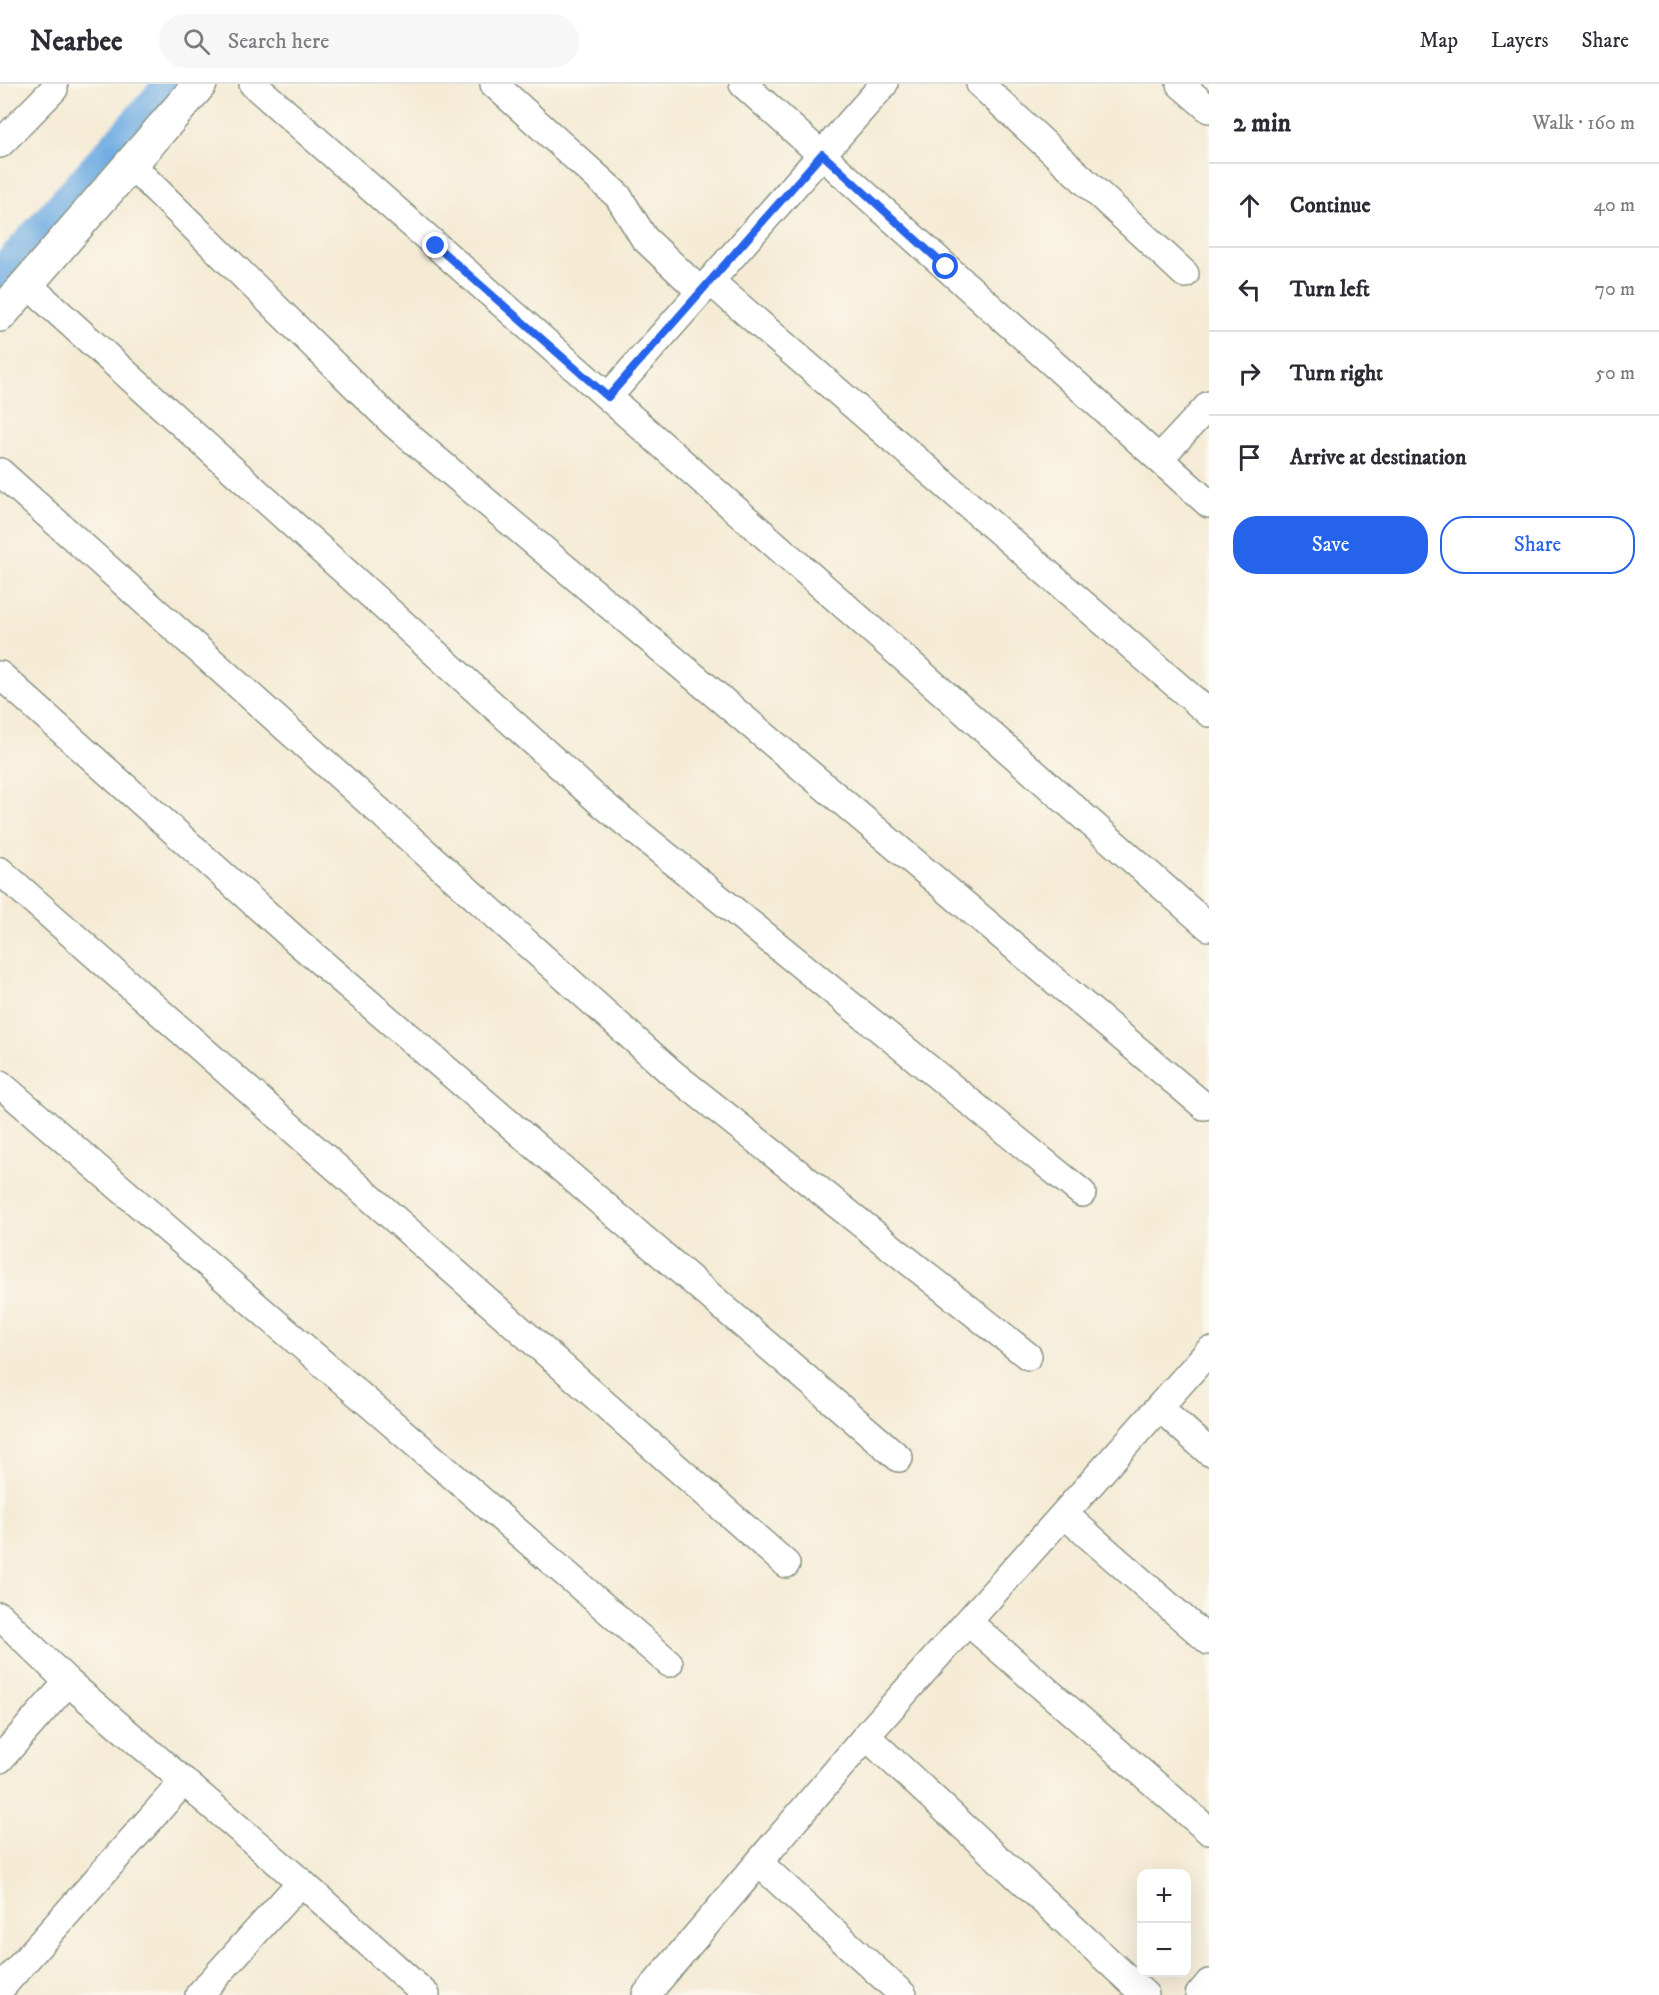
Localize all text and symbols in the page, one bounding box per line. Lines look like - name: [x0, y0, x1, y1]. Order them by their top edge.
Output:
- search box: [159, 14, 579, 68]
- text: Nearbee: [30, 24, 123, 59]
- icon: search: [180, 25, 213, 58]
- text: Search here: [228, 28, 329, 55]
- text: Map: [1419, 28, 1458, 54]
- text: Layers: [1491, 28, 1549, 54]
- text: Share: [1582, 28, 1629, 54]
- text: 2 min: [1233, 107, 1291, 140]
- text: Walk · 160 m: [1532, 111, 1635, 136]
- icon: ahead: [1233, 189, 1266, 222]
- text: Continue: [1290, 192, 1371, 219]
- text: 40 m: [1593, 193, 1635, 218]
- route end: [422, 232, 448, 258]
- route start: [932, 253, 958, 279]
- icon: left: [1233, 273, 1266, 306]
- text: Turn left: [1290, 276, 1370, 303]
- text: 70 m: [1594, 277, 1635, 302]
- icon: right: [1233, 357, 1266, 390]
- text: Turn right: [1290, 360, 1383, 387]
- text: 50 m: [1595, 361, 1635, 386]
- icon: arrive: [1233, 441, 1266, 474]
- text: Arrive at destination: [1290, 444, 1467, 471]
- button: Save: [1233, 516, 1428, 574]
- button: Share: [1440, 516, 1635, 574]
- map controls: [1137, 1869, 1191, 1977]
- button: +: [1137, 1869, 1191, 1923]
- button: −: [1137, 1923, 1191, 1977]

